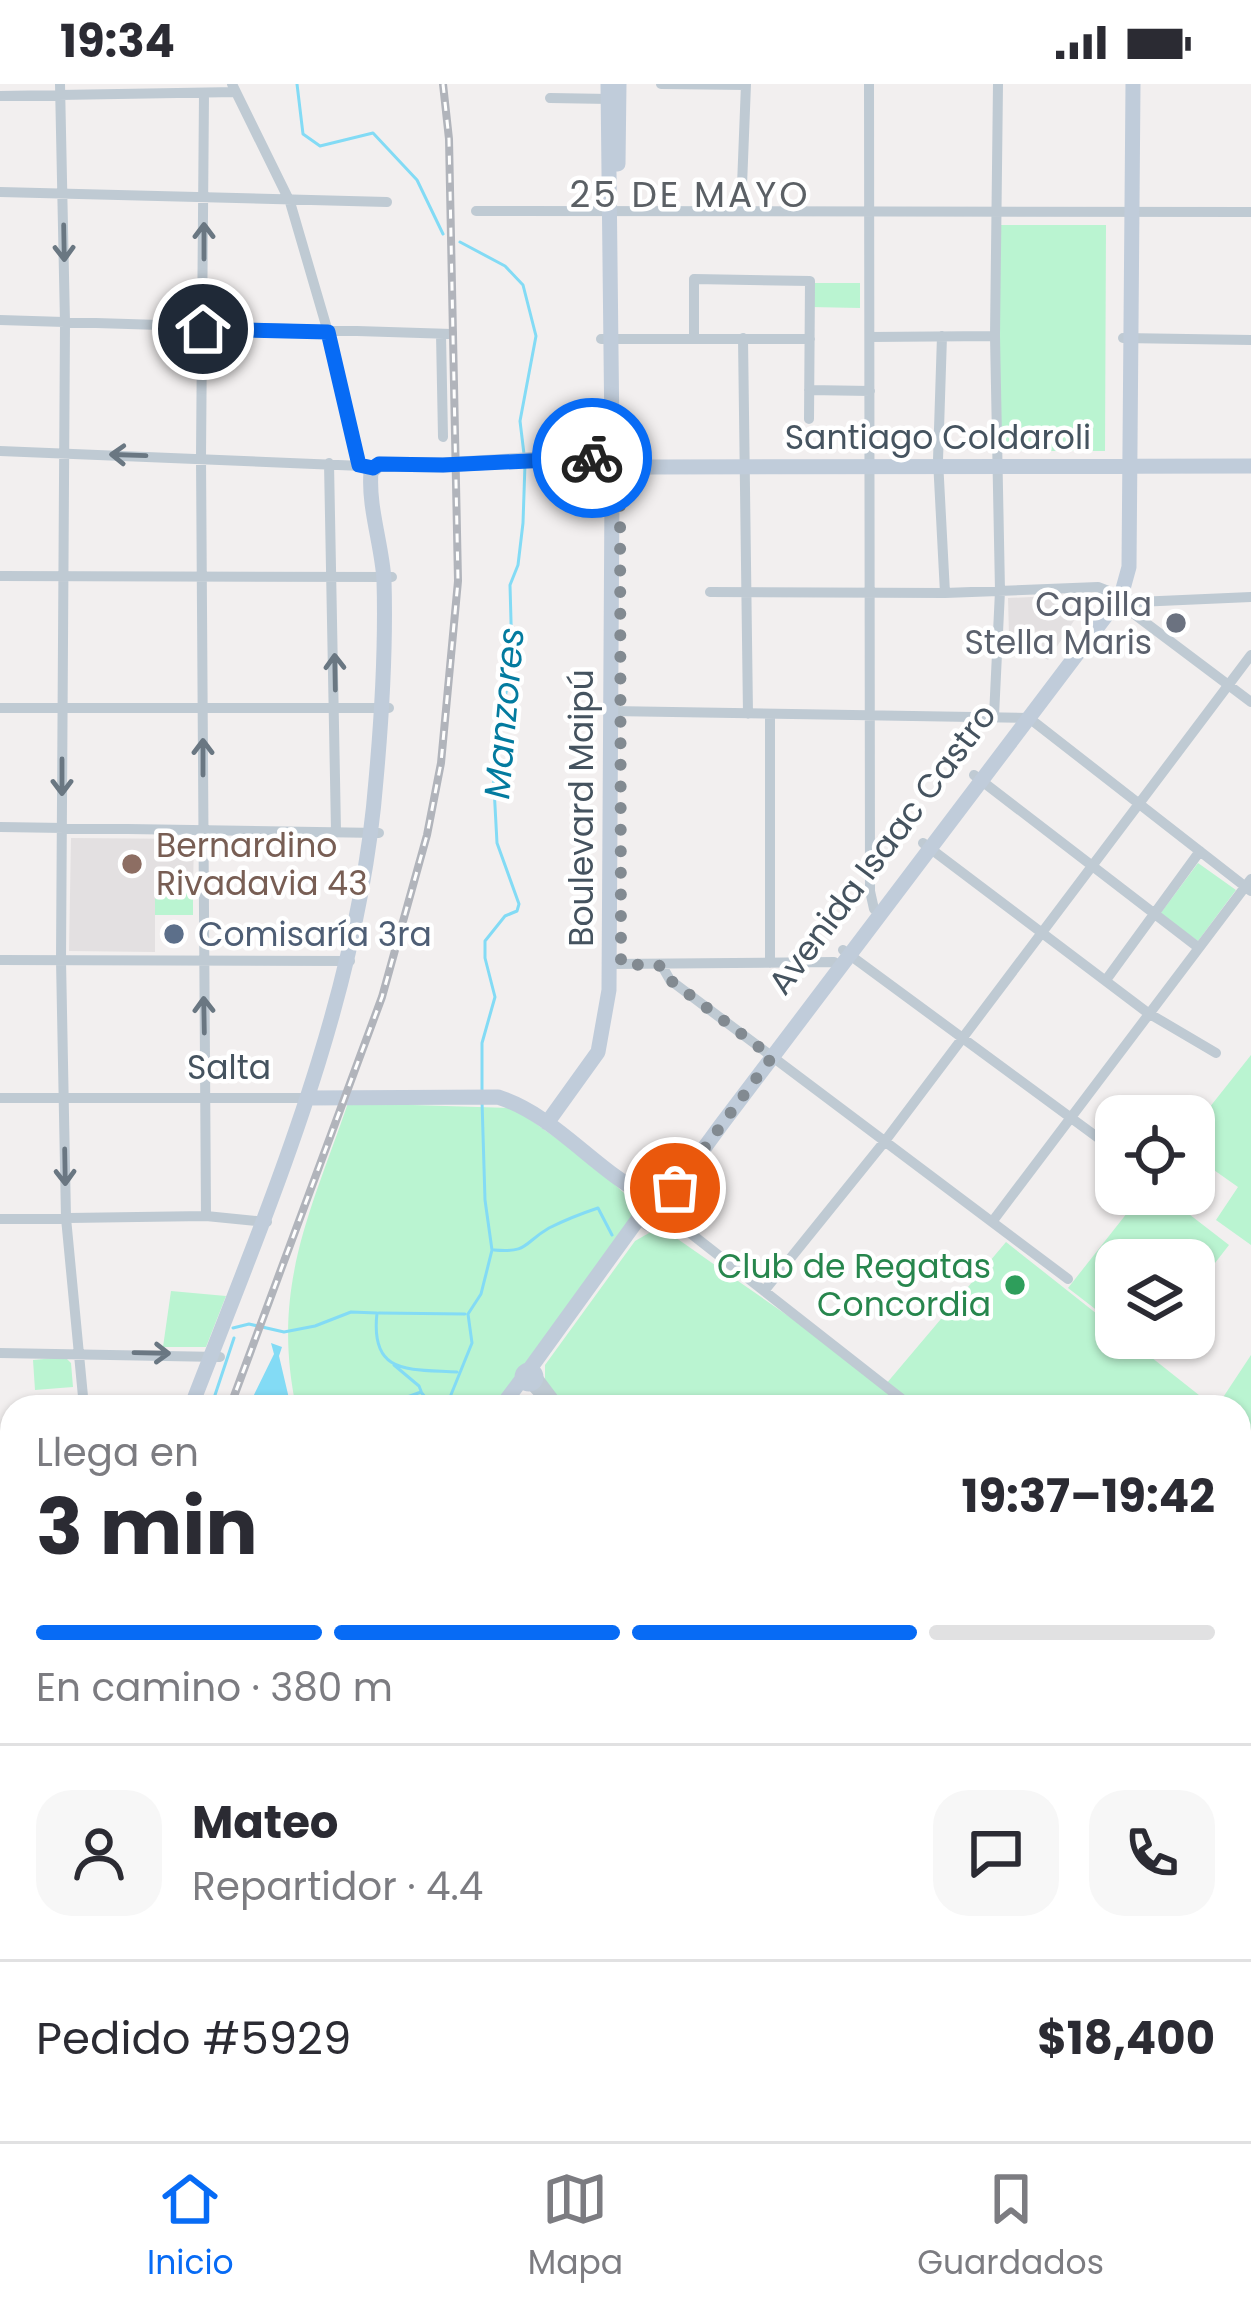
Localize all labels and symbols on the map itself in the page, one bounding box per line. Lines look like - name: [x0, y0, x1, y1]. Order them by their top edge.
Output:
- district label: 25 DE MAYO: [569, 169, 811, 220]
- one-way arrow: [192, 222, 215, 261]
- one-way arrow: [52, 223, 75, 262]
- pin: [152, 278, 254, 380]
- courier: [532, 398, 652, 518]
- street label: Santiago Coldaroli: [785, 414, 1091, 461]
- one-way arrow: [109, 443, 148, 466]
- place label: Capilla Stella Maris: [964, 581, 1152, 666]
- marker: Capilla Stella Maris: [1163, 610, 1189, 636]
- water label: Manzores: [471, 625, 537, 801]
- one-way arrow: [324, 653, 347, 692]
- street label: Boulevard Maipú: [558, 669, 605, 947]
- street label: Avenida Isaac Castro: [757, 694, 1007, 1004]
- one-way arrow: [192, 738, 214, 777]
- one-way arrow: [51, 757, 73, 796]
- place label: Bernardino Rivadavia 43: [156, 822, 368, 907]
- marker: Bernardino Rivadavia 43: [119, 851, 145, 877]
- place label: Comisaría 3ra: [198, 911, 432, 958]
- marker: Comisaría 3ra: [161, 921, 187, 947]
- one-way arrow: [192, 996, 215, 1035]
- street label: Salta: [187, 1044, 271, 1091]
- pin: [624, 1137, 726, 1239]
- one-way arrow: [54, 1147, 77, 1186]
- place label: Club de Regatas Concordia: [717, 1243, 991, 1328]
- marker: Club de Regatas Concordia: [1002, 1272, 1028, 1298]
- one-way arrow: [132, 1342, 171, 1364]

